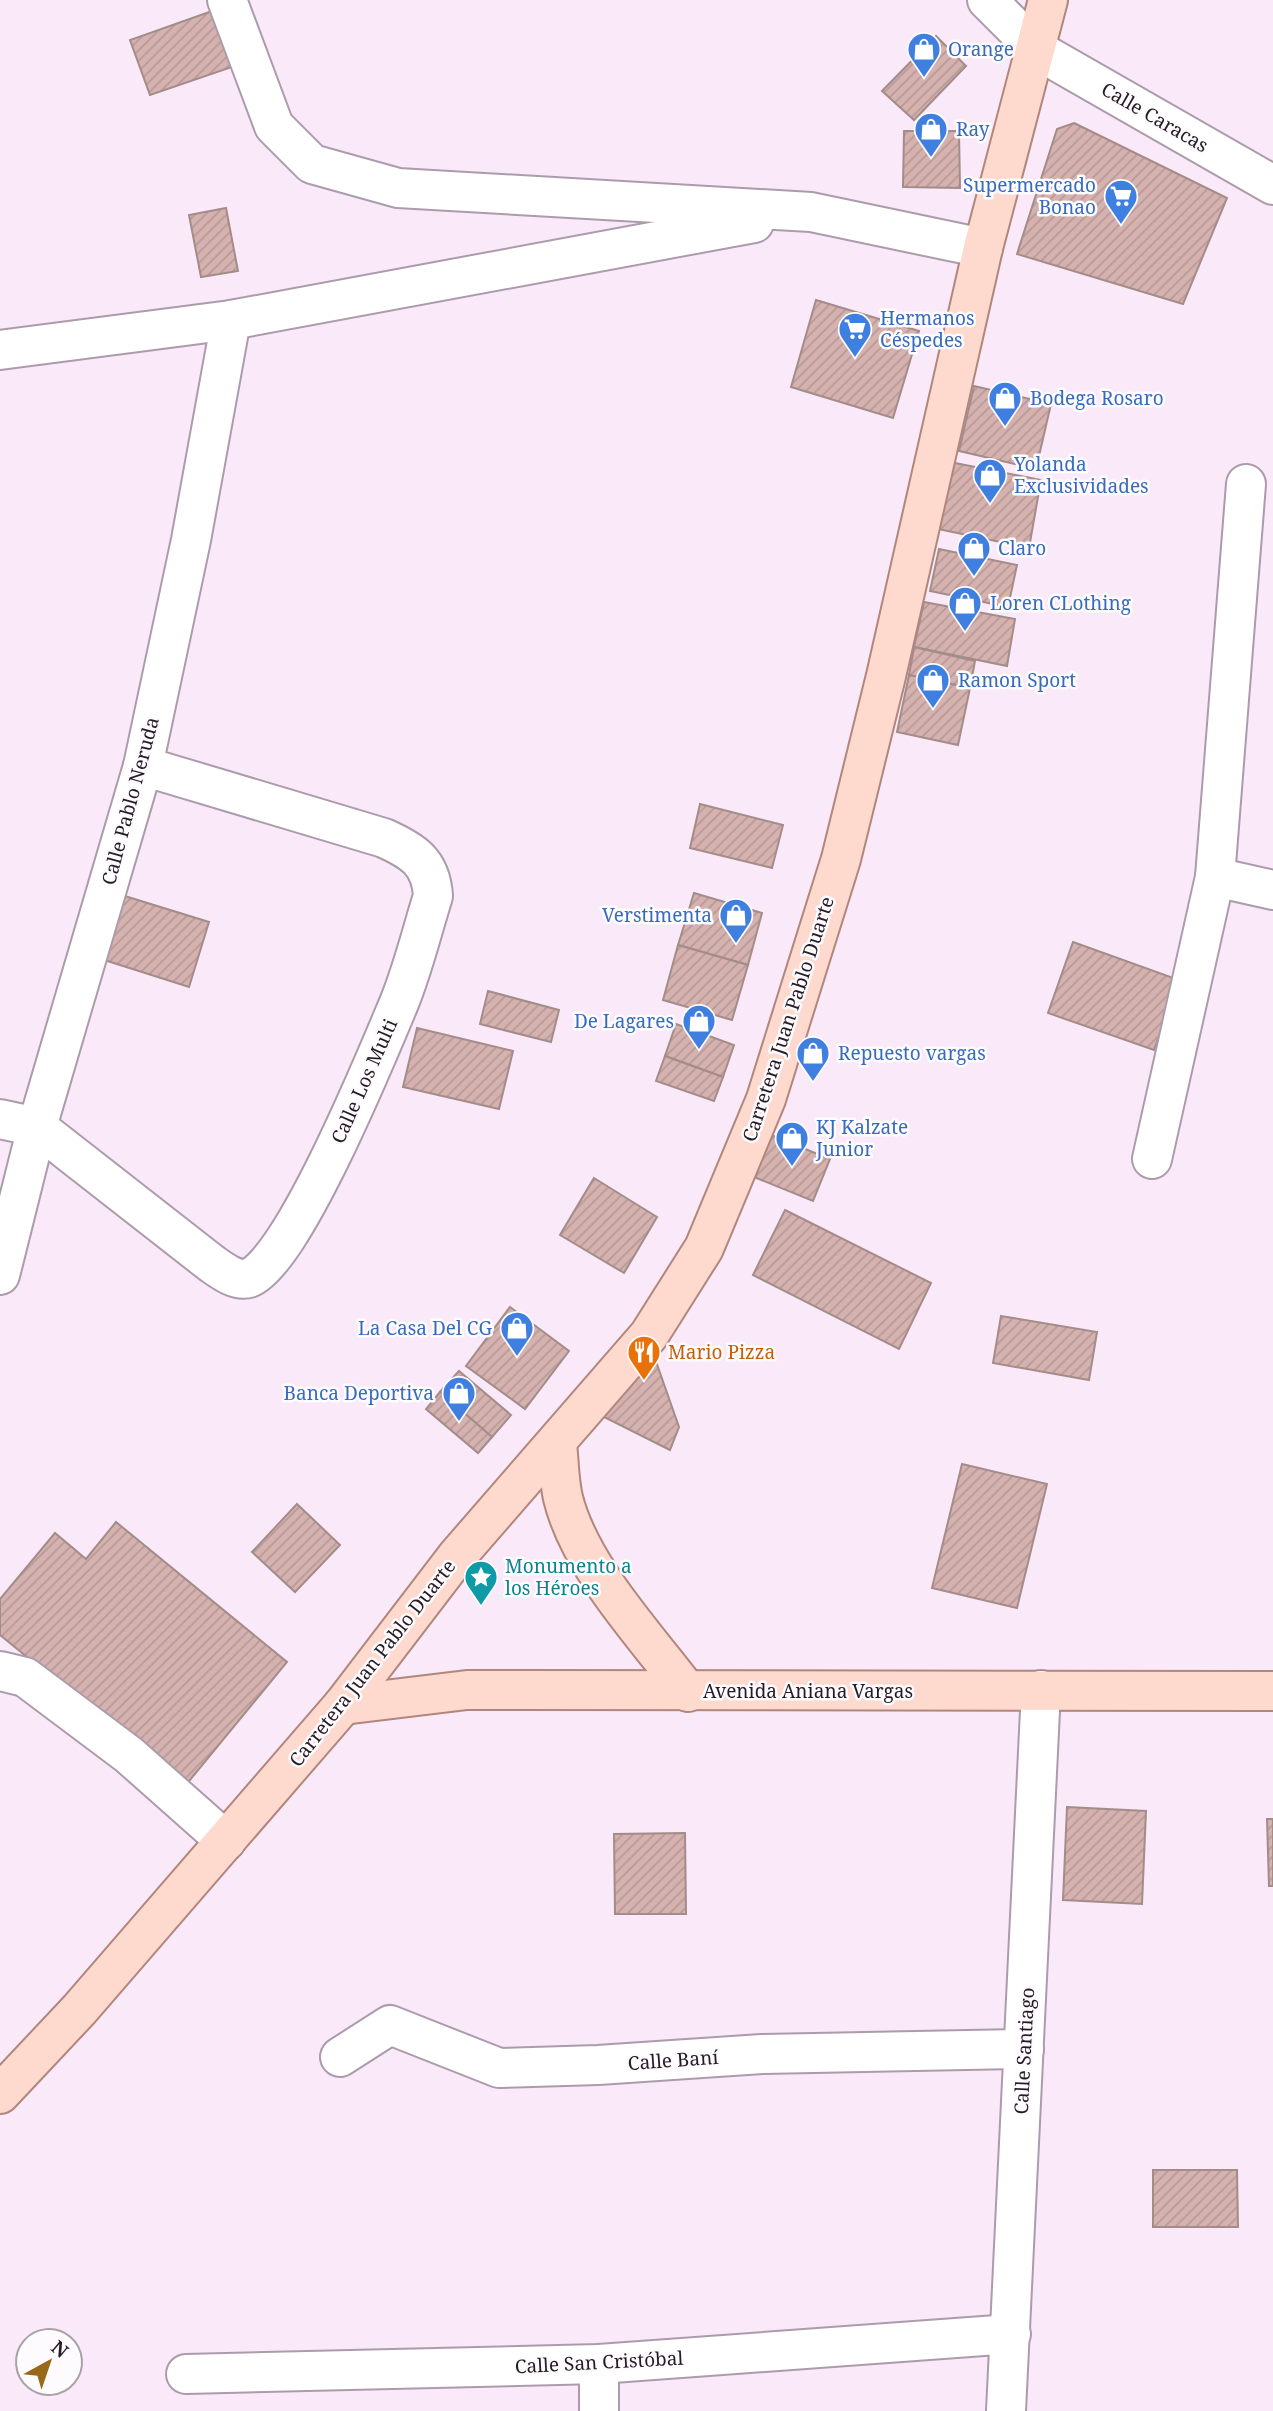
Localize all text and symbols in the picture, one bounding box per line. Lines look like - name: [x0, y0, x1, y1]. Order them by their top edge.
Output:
- shop icon: Orange: [905, 30, 943, 79]
- place label: Orange: [948, 36, 1014, 62]
- street label: Calle Caracas: [1097, 76, 1213, 158]
- shop icon: Ray: [912, 110, 950, 159]
- place label: Ray: [956, 116, 990, 142]
- place label: Supermercado Bonao: [963, 172, 1096, 220]
- supermarket icon: Supermercado Bonao: [1102, 177, 1140, 226]
- place label: Hermanos Céspedes: [880, 305, 975, 353]
- supermarket icon: Hermanos Céspedes: [836, 310, 874, 359]
- shop icon: Bodega Rosaro: [986, 379, 1024, 428]
- place label: Bodega Rosaro: [1030, 385, 1164, 411]
- place label: Yolanda Exclusividades: [1013, 451, 1149, 499]
- shop icon: Yolanda Exclusividades: [971, 456, 1009, 505]
- shop icon: Claro: [955, 529, 993, 578]
- place label: Claro: [998, 535, 1046, 561]
- shop icon: Loren CLothing: [946, 584, 984, 633]
- place label: Loren CLothing: [990, 590, 1131, 616]
- shop icon: Ramon Sport: [914, 661, 952, 710]
- place label: Ramon Sport: [958, 667, 1076, 693]
- street label: Calle Pablo Neruda: [95, 714, 165, 888]
- street label: Carretera Juan Pablo Duarte: [736, 893, 840, 1145]
- shop icon: Verstimenta: [717, 896, 755, 945]
- place label: Verstimenta: [602, 902, 712, 928]
- shop icon: De Lagares: [680, 1002, 718, 1051]
- place label: De Lagares: [574, 1008, 674, 1034]
- street label: Calle Los Multi: [325, 1014, 403, 1148]
- shop icon: Repuesto vargas: [794, 1034, 832, 1083]
- place label: Repuesto vargas: [838, 1040, 986, 1066]
- place label: KJ Kalzate Junior: [815, 1114, 908, 1162]
- shop icon: KJ Kalzate Junior: [773, 1119, 811, 1168]
- shop icon: La Casa Del CG: [498, 1309, 536, 1358]
- place label: La Casa Del CG: [358, 1315, 492, 1341]
- restaurant icon: Mario Pizza: [625, 1333, 663, 1382]
- place label: Mario Pizza: [668, 1339, 775, 1365]
- shop icon: Banca Deportiva: [440, 1374, 478, 1423]
- place label: Banca Deportiva: [284, 1380, 434, 1406]
- place label: Monumento a los Héroes: [505, 1553, 632, 1601]
- street label: Carretera Juan Pablo Duarte: [283, 1554, 461, 1772]
- place icon: Monumento a los Héroes: [462, 1558, 500, 1607]
- street label: Avenida Aniana Vargas: [703, 1678, 913, 1704]
- street label: Calle Santiago: [1008, 1987, 1040, 2115]
- street label: Calle Baní: [627, 2044, 719, 2076]
- north arrow: [14, 2327, 84, 2397]
- text: N: [46, 2334, 74, 2364]
- street label: Calle San Cristóbal: [514, 2345, 684, 2379]

